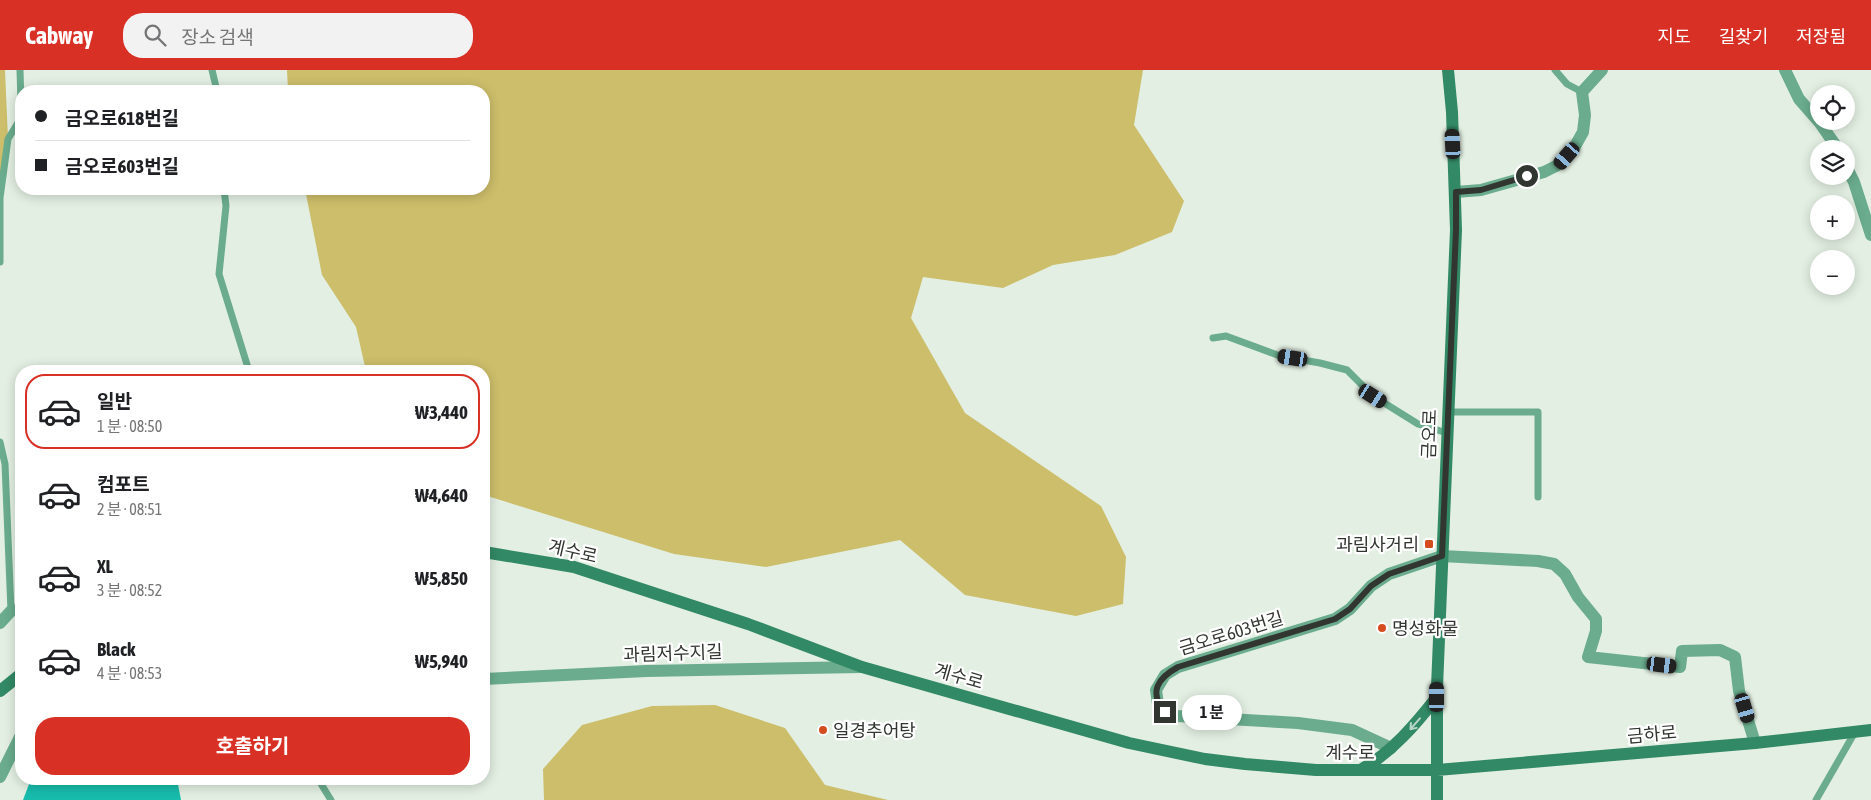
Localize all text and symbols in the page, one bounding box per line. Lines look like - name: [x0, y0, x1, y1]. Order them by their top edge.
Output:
- search box: [123, 13, 473, 58]
- icon: search: [141, 21, 169, 49]
- text: Cabway: [25, 22, 93, 49]
- text: 장소 검색: [181, 26, 254, 48]
- text: 지도: [1658, 26, 1691, 47]
- text: 길찾기: [1719, 26, 1768, 47]
- text: 저장됨: [1796, 26, 1846, 47]
- map controls: [1810, 85, 1855, 295]
- button: locate: [1810, 85, 1855, 130]
- text: 금오로618번길: [65, 107, 179, 129]
- car: [1444, 129, 1461, 159]
- car: [1551, 140, 1582, 172]
- button: layers: [1810, 140, 1855, 185]
- text: 금오로603번길: [65, 155, 179, 177]
- route start: [1516, 165, 1538, 187]
- button: +: [1810, 195, 1855, 240]
- button: −: [1810, 250, 1855, 295]
- car: [1277, 348, 1308, 368]
- car: [1356, 382, 1389, 410]
- icon: car: [37, 389, 82, 434]
- text: 일반: [97, 390, 132, 412]
- text: ₩3,440: [415, 401, 468, 423]
- street label: 금오로: [1418, 409, 1440, 459]
- text: 1 분 · 08:50: [97, 417, 162, 435]
- icon: car: [37, 472, 82, 517]
- text: 컴포트: [97, 473, 149, 495]
- text: ₩4,640: [415, 484, 468, 506]
- text: 2 분 · 08:51: [97, 500, 162, 518]
- place label: 과림사거리: [1336, 534, 1419, 555]
- street label: 계수로: [546, 535, 600, 567]
- marker: 과림사거리: [1423, 538, 1435, 550]
- icon: car: [37, 555, 82, 600]
- text: XL: [97, 555, 113, 577]
- text: ₩5,850: [415, 567, 468, 589]
- text: 3 분 · 08:52: [97, 581, 162, 599]
- street label: 금오로603번길: [1176, 607, 1286, 659]
- place label: 명성화물: [1392, 618, 1458, 639]
- marker: 명성화물: [1376, 622, 1388, 634]
- icon: car: [37, 638, 82, 683]
- text: Black: [97, 638, 135, 660]
- street label: 과림저수지길: [623, 641, 723, 665]
- text: ₩5,940: [415, 650, 468, 672]
- car: [1646, 656, 1677, 674]
- street label: 계수로: [932, 659, 986, 693]
- text: 4 분 · 08:53: [97, 664, 162, 682]
- car: [1429, 682, 1444, 712]
- car: [1733, 691, 1756, 725]
- callout: 1 분: [1182, 694, 1242, 730]
- route end: [1154, 701, 1176, 723]
- text: 1 분: [1200, 703, 1224, 721]
- button: 호출하기: [35, 717, 470, 775]
- one-way arrow: [1410, 717, 1421, 730]
- place label: 일경추어탕: [833, 720, 916, 741]
- street label: 금하로: [1626, 721, 1678, 747]
- marker: 일경추어탕: [817, 724, 829, 736]
- street label: 계수로: [1325, 742, 1375, 763]

